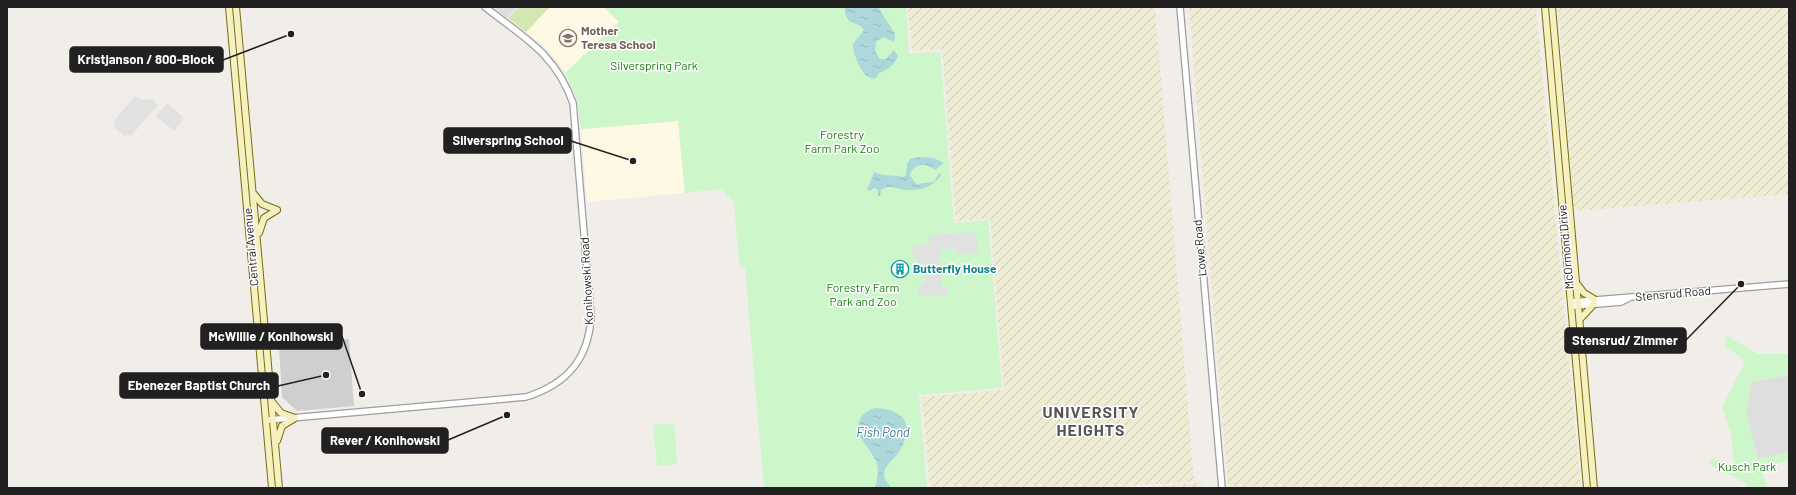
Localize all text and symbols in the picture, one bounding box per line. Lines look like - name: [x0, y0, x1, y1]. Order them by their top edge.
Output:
- place label: Mother Teresa School: [581, 23, 656, 51]
- school or university icon: Mother Teresa School: [558, 28, 578, 48]
- callout: Kristjanson / 800-Block: [70, 47, 223, 72]
- text: Kristjanson / 800-Block: [78, 51, 215, 67]
- park label: Silverspring Park: [610, 58, 698, 72]
- park label: Forestry Farm Park Zoo: [805, 127, 879, 155]
- callout: Silverspring School: [444, 128, 571, 153]
- text: Silverspring School: [452, 132, 564, 148]
- street label: McOrmond Drive: [1554, 204, 1576, 290]
- street label: Central Avenue: [240, 207, 260, 287]
- street label: Lowe Road: [1190, 219, 1208, 277]
- street label: Konihowski Road: [577, 237, 595, 325]
- building icon: Butterfly House: [890, 259, 910, 279]
- place label: Butterfly House: [913, 261, 997, 275]
- park label: Forestry Farm Park and Zoo: [826, 280, 900, 308]
- street label: Stensrud Road: [1634, 283, 1711, 303]
- callout: McWillie / Konihowski: [201, 324, 342, 349]
- text: McWillie / Konihowski: [209, 328, 333, 344]
- callout: Stensrud/ Zimmer: [1565, 328, 1686, 353]
- text: Stensrud/ Zimmer: [1572, 332, 1678, 348]
- callout: Ebenezer Baptist Church: [120, 373, 278, 398]
- text: Ebenezer Baptist Church: [128, 377, 270, 393]
- district label: UNIVERSITY HEIGHTS: [1043, 402, 1139, 439]
- water label: Fish Pond: [856, 424, 910, 440]
- callout: Rever / Konihowski: [322, 428, 448, 453]
- text: Rever / Konihowski: [330, 432, 440, 448]
- park label: Kusch Park: [1718, 459, 1776, 473]

